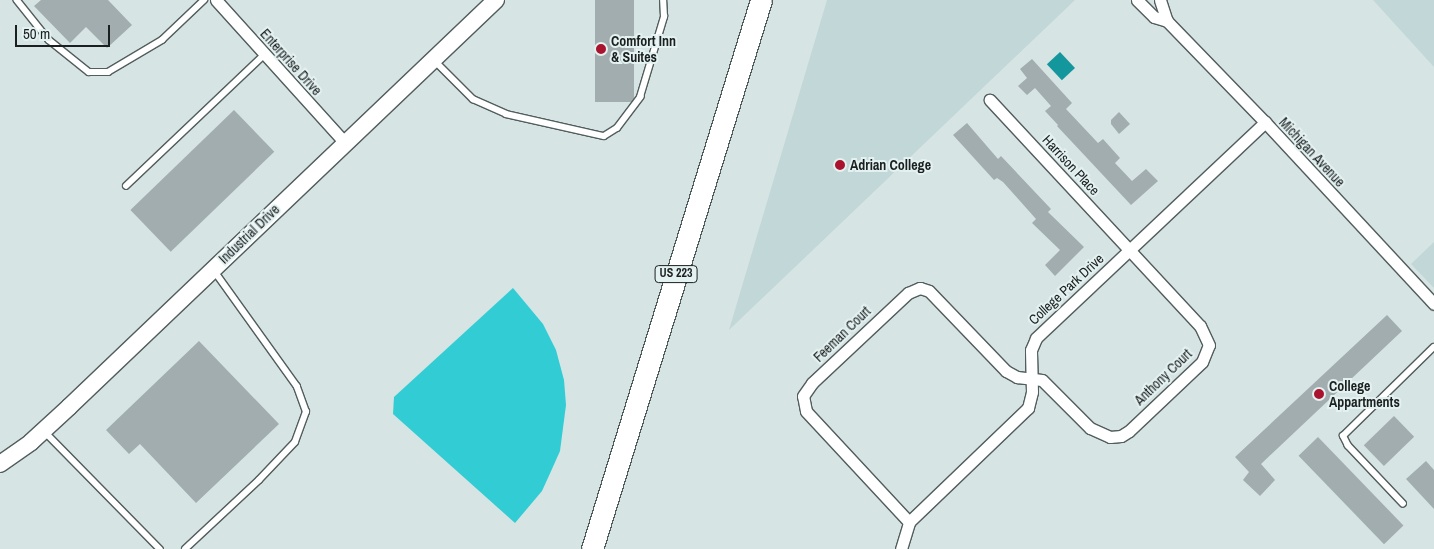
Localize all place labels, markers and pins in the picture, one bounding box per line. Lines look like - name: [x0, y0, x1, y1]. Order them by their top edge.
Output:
- place label: Comfort Inn & Suites: [611, 33, 676, 65]
- marker: Comfort Inn & Suites: [595, 43, 607, 55]
- place label: Adrian College: [850, 157, 931, 173]
- marker: Adrian College: [834, 159, 846, 171]
- place label: College Appartments: [1329, 378, 1400, 411]
- marker: College Appartments: [1313, 388, 1325, 400]

